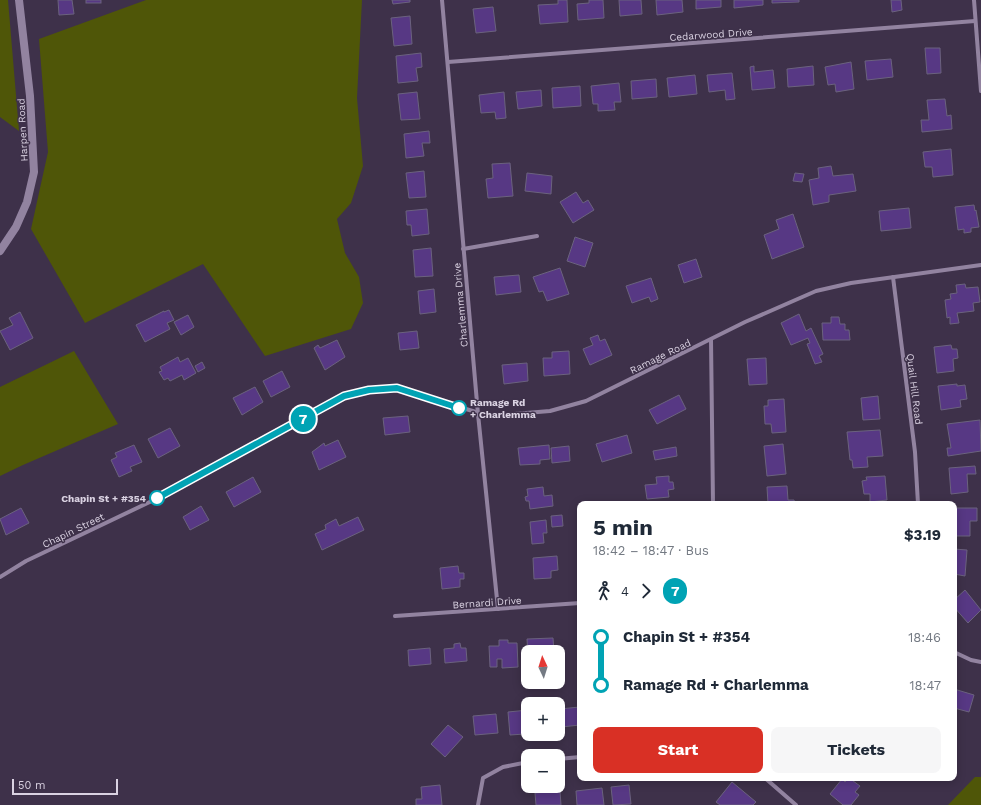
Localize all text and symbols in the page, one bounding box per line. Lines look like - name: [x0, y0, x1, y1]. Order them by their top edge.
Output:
- street label: Cedarwood Drive: [669, 26, 753, 43]
- street label: Harpen Road: [15, 98, 30, 162]
- street label: Charlemma Drive: [451, 262, 470, 347]
- street label: Ramage Road: [628, 337, 692, 376]
- street label: Quail Hill Road: [905, 353, 924, 425]
- place label: Ramage Rd + Charlemma: [470, 397, 536, 420]
- marker: Ramage Rd + Charlemma: [451, 400, 467, 416]
- line badge: 7: [290, 406, 316, 432]
- text: 7: [299, 411, 307, 427]
- marker: Chapin St + #354: [149, 490, 165, 506]
- place label: Chapin St + #354: [61, 493, 147, 504]
- street label: Chapin Street: [41, 510, 107, 550]
- text: 5 min: [593, 515, 653, 540]
- text: $3.19: [904, 526, 941, 544]
- text: 18:42 – 18:47 · Bus: [593, 543, 709, 558]
- icon: walk: [593, 580, 615, 602]
- icon: forward: [635, 580, 657, 602]
- text: 7: [671, 583, 679, 599]
- text: 4: [621, 584, 629, 599]
- street label: Bernardi Drive: [452, 595, 522, 610]
- text: Chapin St + #354: [623, 628, 750, 646]
- text: 18:46: [908, 630, 941, 645]
- north arrow: [521, 645, 565, 689]
- map controls: [521, 645, 565, 793]
- text: Ramage Rd + Charlemma: [623, 676, 809, 694]
- text: 18:47: [909, 678, 941, 693]
- button: +: [521, 697, 565, 741]
- button: Start: [593, 727, 763, 773]
- button: Tickets: [771, 727, 941, 773]
- button: −: [521, 749, 565, 793]
- scale bar: [12, 777, 118, 796]
- text: 50 m: [18, 779, 45, 792]

